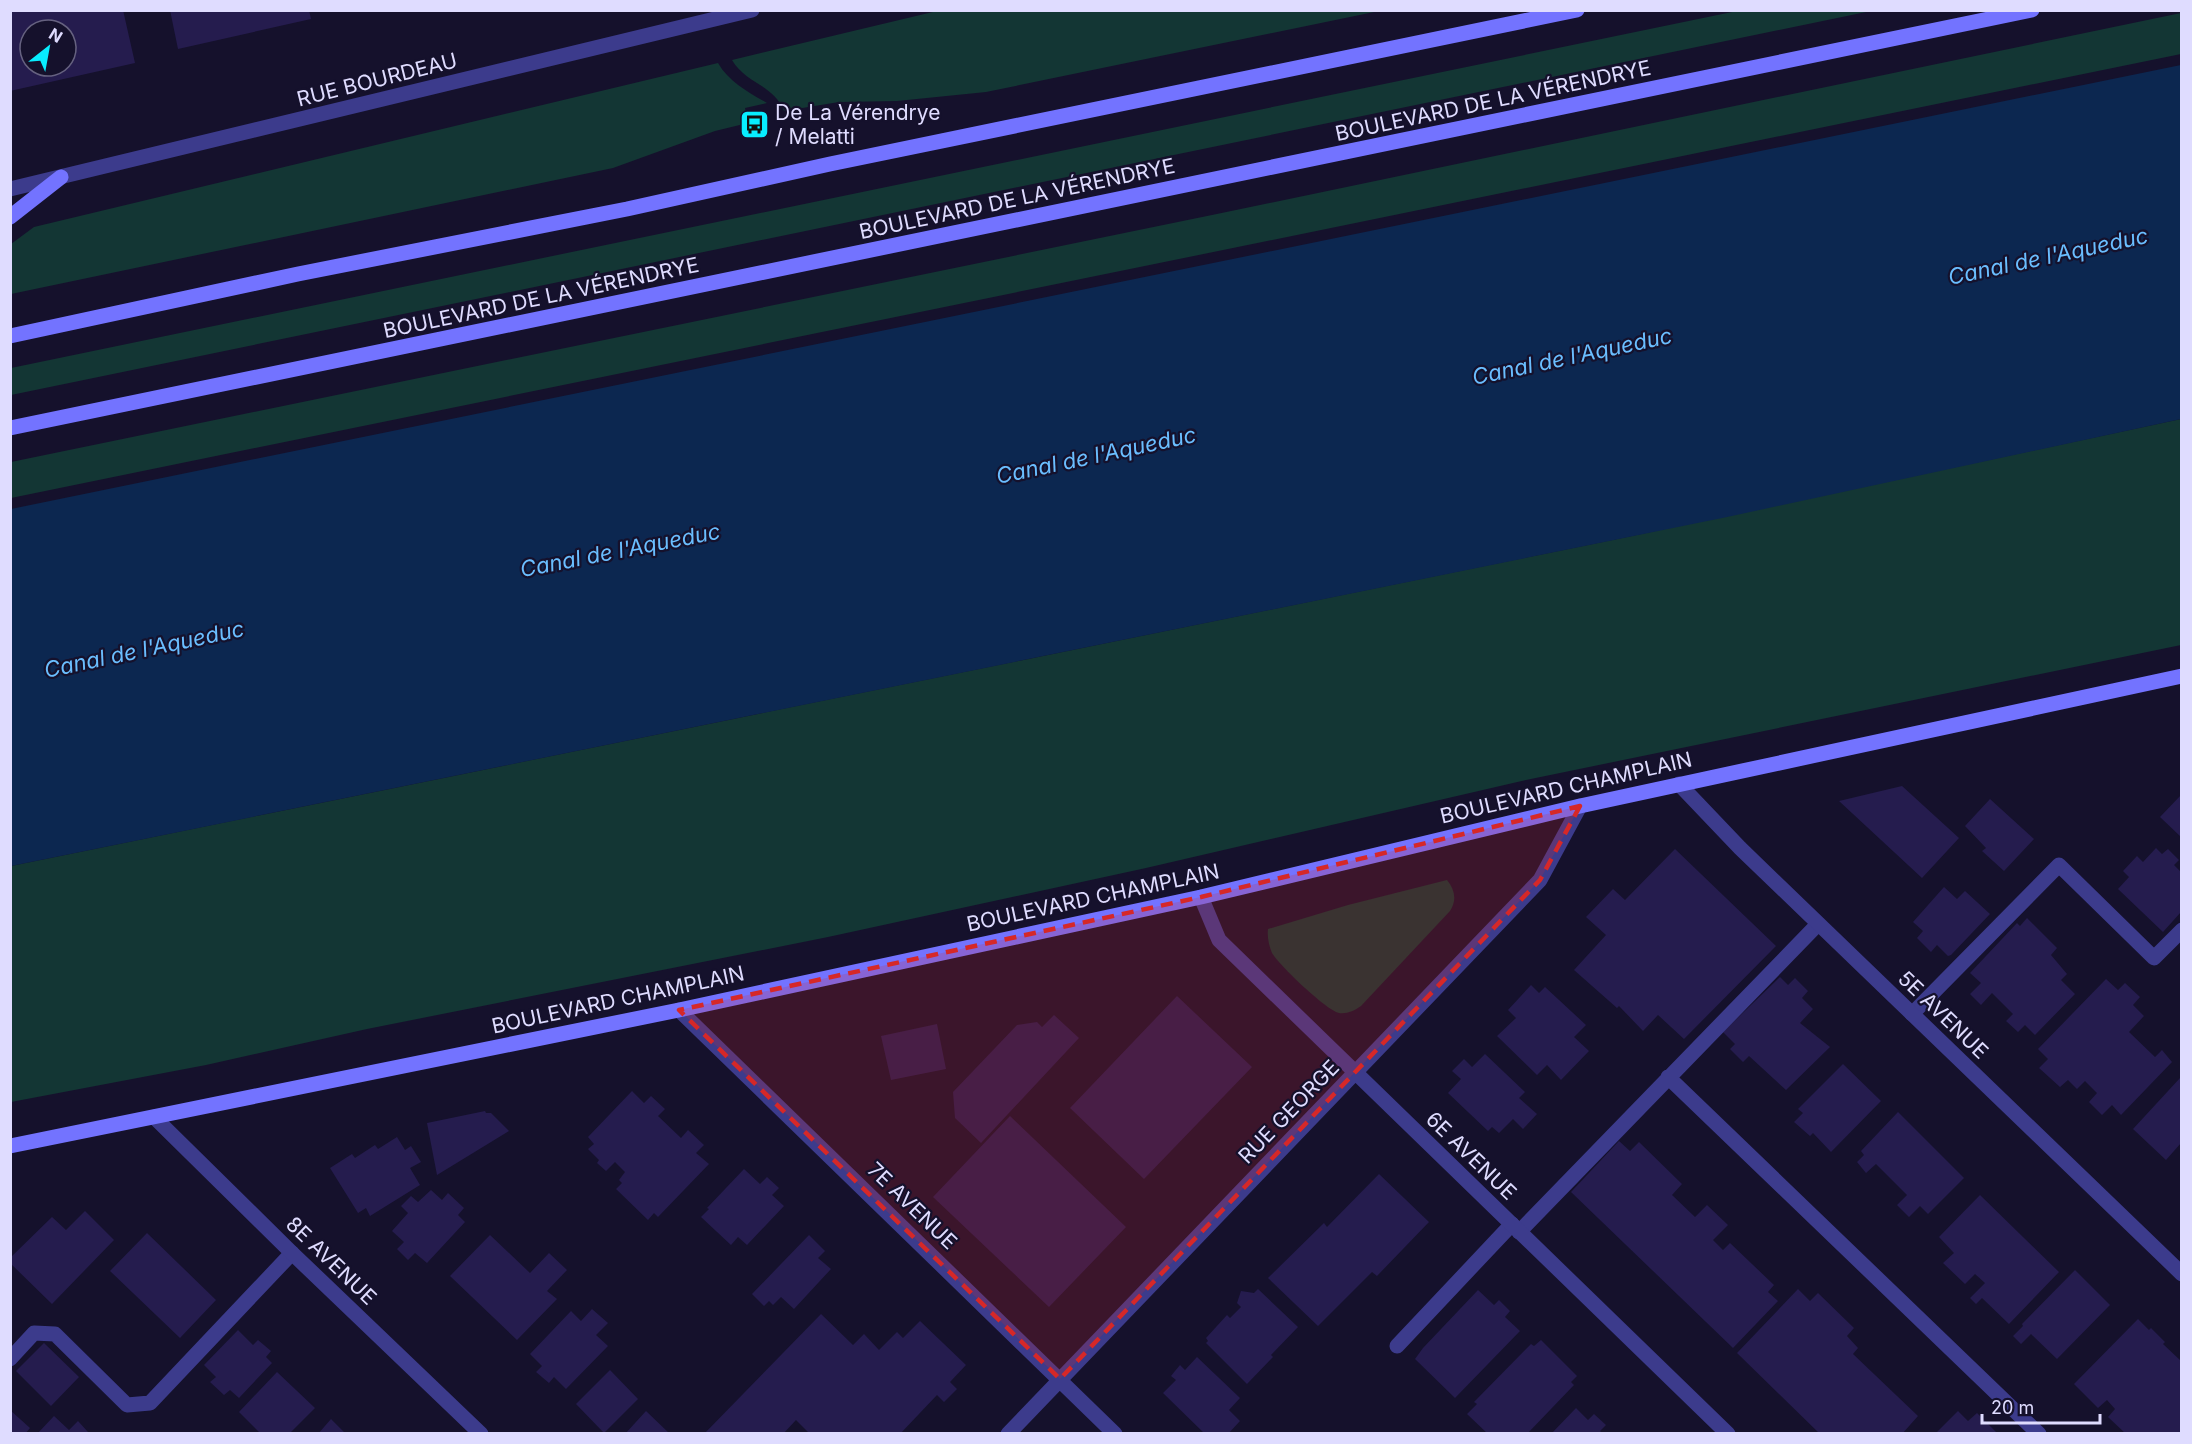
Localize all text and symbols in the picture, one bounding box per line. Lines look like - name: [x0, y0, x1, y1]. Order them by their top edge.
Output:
- north arrow: [18, 18, 78, 78]
- text: N: [45, 23, 66, 47]
- street label: RUE BOURDEAU: [294, 48, 460, 111]
- street label: BOULEVARD DE LA VÉRENDRYE: [1333, 54, 1653, 146]
- place label: De La Vérendrye / Melatti: [775, 100, 940, 149]
- bus stop icon: De La Vérendrye / Melatti: [738, 109, 770, 141]
- street label: BOULEVARD DE LA VÉRENDRYE: [857, 152, 1177, 244]
- water label: Canal de l'Aqueduc: [1946, 222, 2150, 290]
- street label: BOULEVARD DE LA VÉRENDRYE: [381, 251, 701, 343]
- water label: Canal de l'Aqueduc: [1470, 322, 1674, 390]
- water label: Canal de l'Aqueduc: [994, 421, 1198, 489]
- water label: Canal de l'Aqueduc: [518, 518, 722, 582]
- water label: Canal de l'Aqueduc: [42, 615, 246, 683]
- street label: BOULEVARD CHAMPLAIN: [1438, 746, 1694, 829]
- street label: BOULEVARD CHAMPLAIN: [964, 858, 1222, 937]
- street label: BOULEVARD CHAMPLAIN: [489, 960, 747, 1039]
- street label: 5E AVENUE: [1893, 966, 1994, 1064]
- street label: RUE GEORGE: [1233, 1055, 1344, 1168]
- street label: 6E AVENUE: [1421, 1106, 1522, 1205]
- street label: 7E AVENUE: [862, 1157, 962, 1254]
- street label: 8E AVENUE: [281, 1211, 382, 1310]
- scale bar: [1982, 1387, 2100, 1425]
- text: 20 m: [1991, 1397, 2034, 1418]

